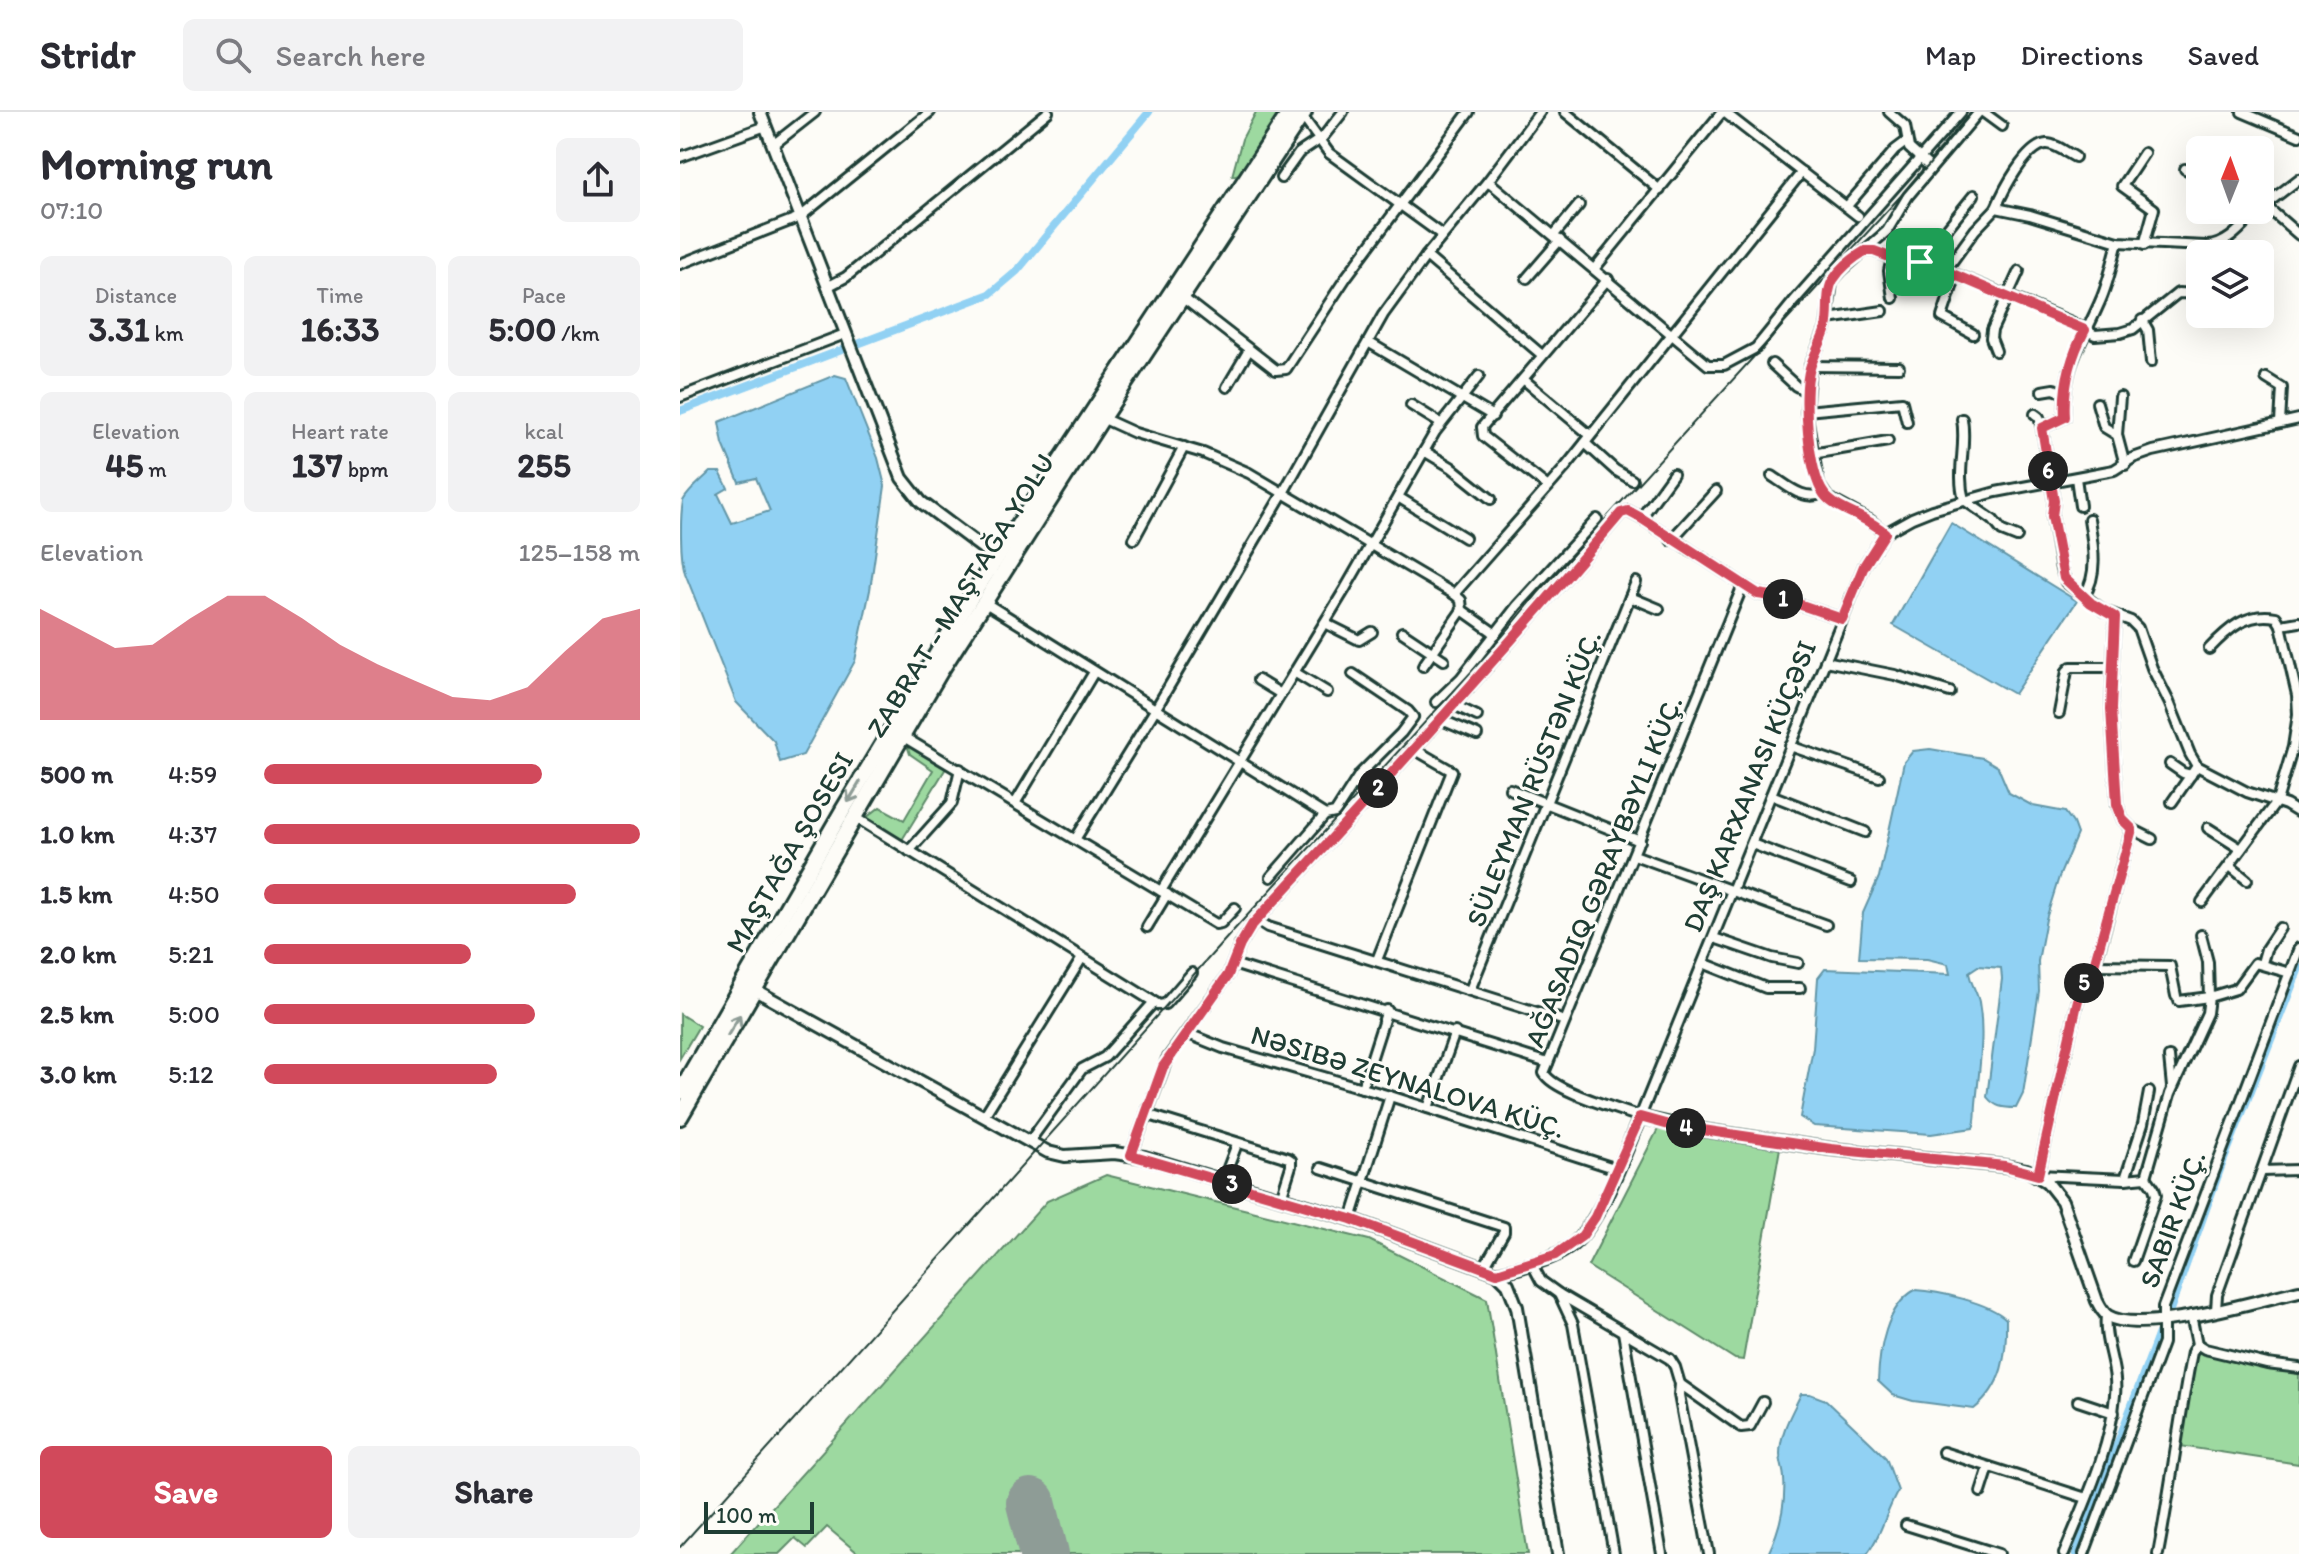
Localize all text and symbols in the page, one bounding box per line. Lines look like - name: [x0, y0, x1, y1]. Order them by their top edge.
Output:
- search box: [183, 19, 743, 91]
- text: Stridr: [40, 32, 135, 78]
- icon: search: [211, 33, 255, 77]
- text: Search here: [275, 37, 426, 74]
- text: Map: [1925, 38, 1976, 72]
- text: Directions: [2020, 38, 2144, 72]
- text: Saved: [2188, 38, 2259, 72]
- north arrow: [2186, 136, 2274, 224]
- map controls: [2186, 136, 2274, 328]
- text: Morning run: [40, 137, 273, 190]
- button: share: [556, 138, 640, 222]
- text: 07:10: [40, 194, 103, 226]
- pin: [1886, 228, 1954, 296]
- icon: arrive: [1898, 240, 1942, 284]
- button: layers: [2186, 240, 2274, 328]
- text: Distance: [95, 282, 177, 309]
- text: Time: [317, 282, 363, 309]
- text: Pace: [522, 282, 566, 309]
- text: 3.31: [88, 309, 150, 350]
- text: 16:33: [300, 309, 380, 350]
- text: 5:00: [488, 309, 556, 350]
- text: km: [150, 320, 184, 347]
- text: /km: [556, 320, 600, 347]
- text: Elevation: [92, 418, 180, 445]
- text: Heart rate: [291, 418, 389, 445]
- text: kcal: [524, 418, 564, 445]
- text: 45: [105, 445, 143, 486]
- text: 137: [292, 445, 343, 486]
- text: 255: [517, 445, 571, 486]
- street label: ZABRAT - MAŞTAĞA YOLU: [859, 447, 1061, 743]
- pin: 6: [2028, 451, 2068, 491]
- text: m: [143, 456, 167, 483]
- text: bpm: [343, 456, 388, 483]
- text: 6: [2042, 457, 2054, 484]
- text: Elevation: [40, 536, 143, 568]
- text: 125–158 m: [518, 536, 640, 568]
- pin: 1: [1763, 579, 1803, 619]
- text: 1: [1778, 585, 1788, 612]
- street label: SÜLEYMAN RÜSTƏN KÜÇ.: [1458, 625, 1608, 931]
- street label: DAŞ KARXANASI KÜÇƏSI: [1675, 635, 1823, 937]
- street label: AĞASADIQ GƏRAYBƏYLI KÜÇ.: [1517, 690, 1689, 1052]
- street label: MAŞTAĞA ŞOSESI: [718, 745, 860, 959]
- text: 500 m: [40, 758, 113, 790]
- text: 4:59: [168, 758, 217, 790]
- pin: 2: [1358, 768, 1398, 808]
- text: 2: [1372, 774, 1384, 801]
- one-way arrow: [846, 780, 862, 803]
- text: 1.0 km: [40, 818, 115, 850]
- text: 4:37: [168, 818, 217, 850]
- text: 1.5 km: [40, 878, 112, 910]
- text: 4:50: [168, 878, 220, 910]
- text: 2.0 km: [40, 938, 116, 970]
- text: 5:21: [168, 938, 214, 970]
- pin: 5: [2064, 963, 2104, 1003]
- text: 5: [2078, 969, 2090, 996]
- text: 2.5 km: [40, 998, 114, 1030]
- text: 5:00: [168, 998, 220, 1030]
- one-way arrow: [726, 1014, 742, 1037]
- street label: NƏSIBƏ ZEYNALOVA KÜÇ.: [1247, 1017, 1569, 1145]
- text: 3.0 km: [40, 1058, 117, 1090]
- text: 5:12: [168, 1058, 214, 1090]
- pin: 4: [1666, 1108, 1706, 1148]
- text: 4: [1679, 1114, 1693, 1141]
- street label: SABIR KÜÇ.: [2131, 1146, 2213, 1292]
- pin: 3: [1212, 1164, 1252, 1204]
- text: 3: [1226, 1170, 1238, 1197]
- button: Save: [40, 1446, 332, 1538]
- button: Share: [348, 1446, 640, 1538]
- scale bar: [704, 1498, 814, 1534]
- text: 100 m: [716, 1502, 777, 1529]

